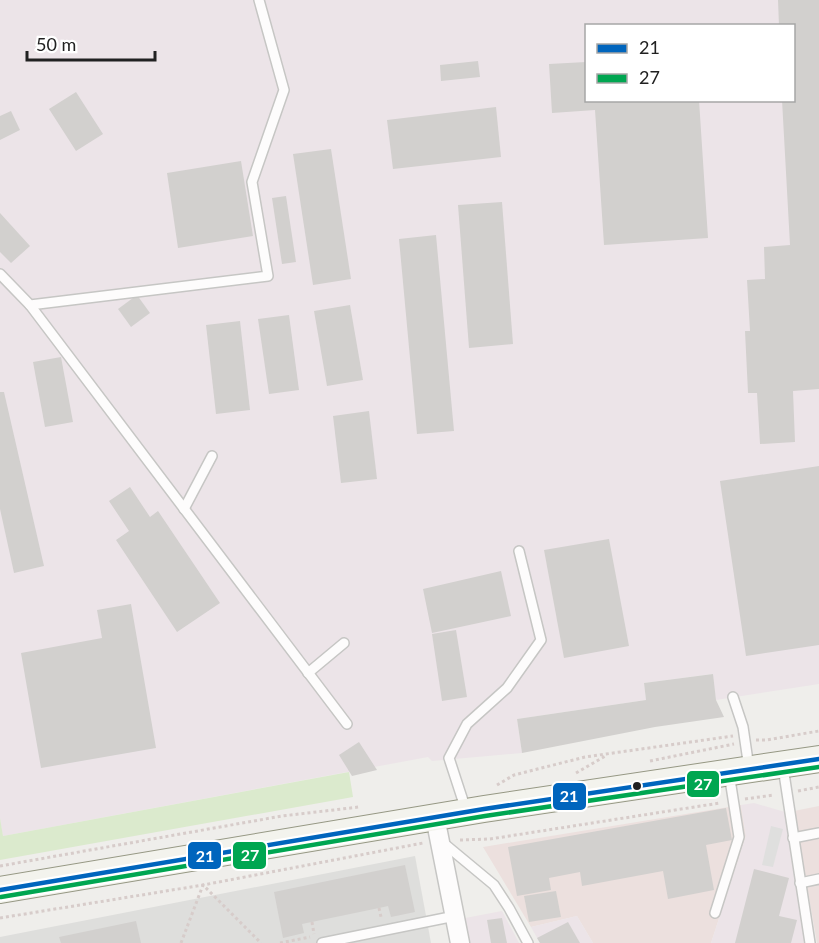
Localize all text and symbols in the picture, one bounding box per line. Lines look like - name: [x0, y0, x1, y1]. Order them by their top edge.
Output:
- scale bar: [27, 24, 154, 62]
- legend: [585, 24, 795, 102]
- text: 50 m: [36, 33, 76, 55]
- text: 21: [639, 36, 660, 58]
- text: 27: [639, 66, 660, 88]
- line badge: 27: [686, 770, 720, 798]
- text: 27: [694, 774, 712, 793]
- unlabelled marker: [631, 780, 643, 792]
- line badge: 21: [552, 782, 587, 811]
- text: 21: [560, 786, 578, 805]
- line badge: 21: [187, 841, 222, 870]
- line badge: 27: [232, 841, 267, 870]
- text: 27: [241, 845, 259, 864]
- text: 21: [196, 846, 214, 865]

